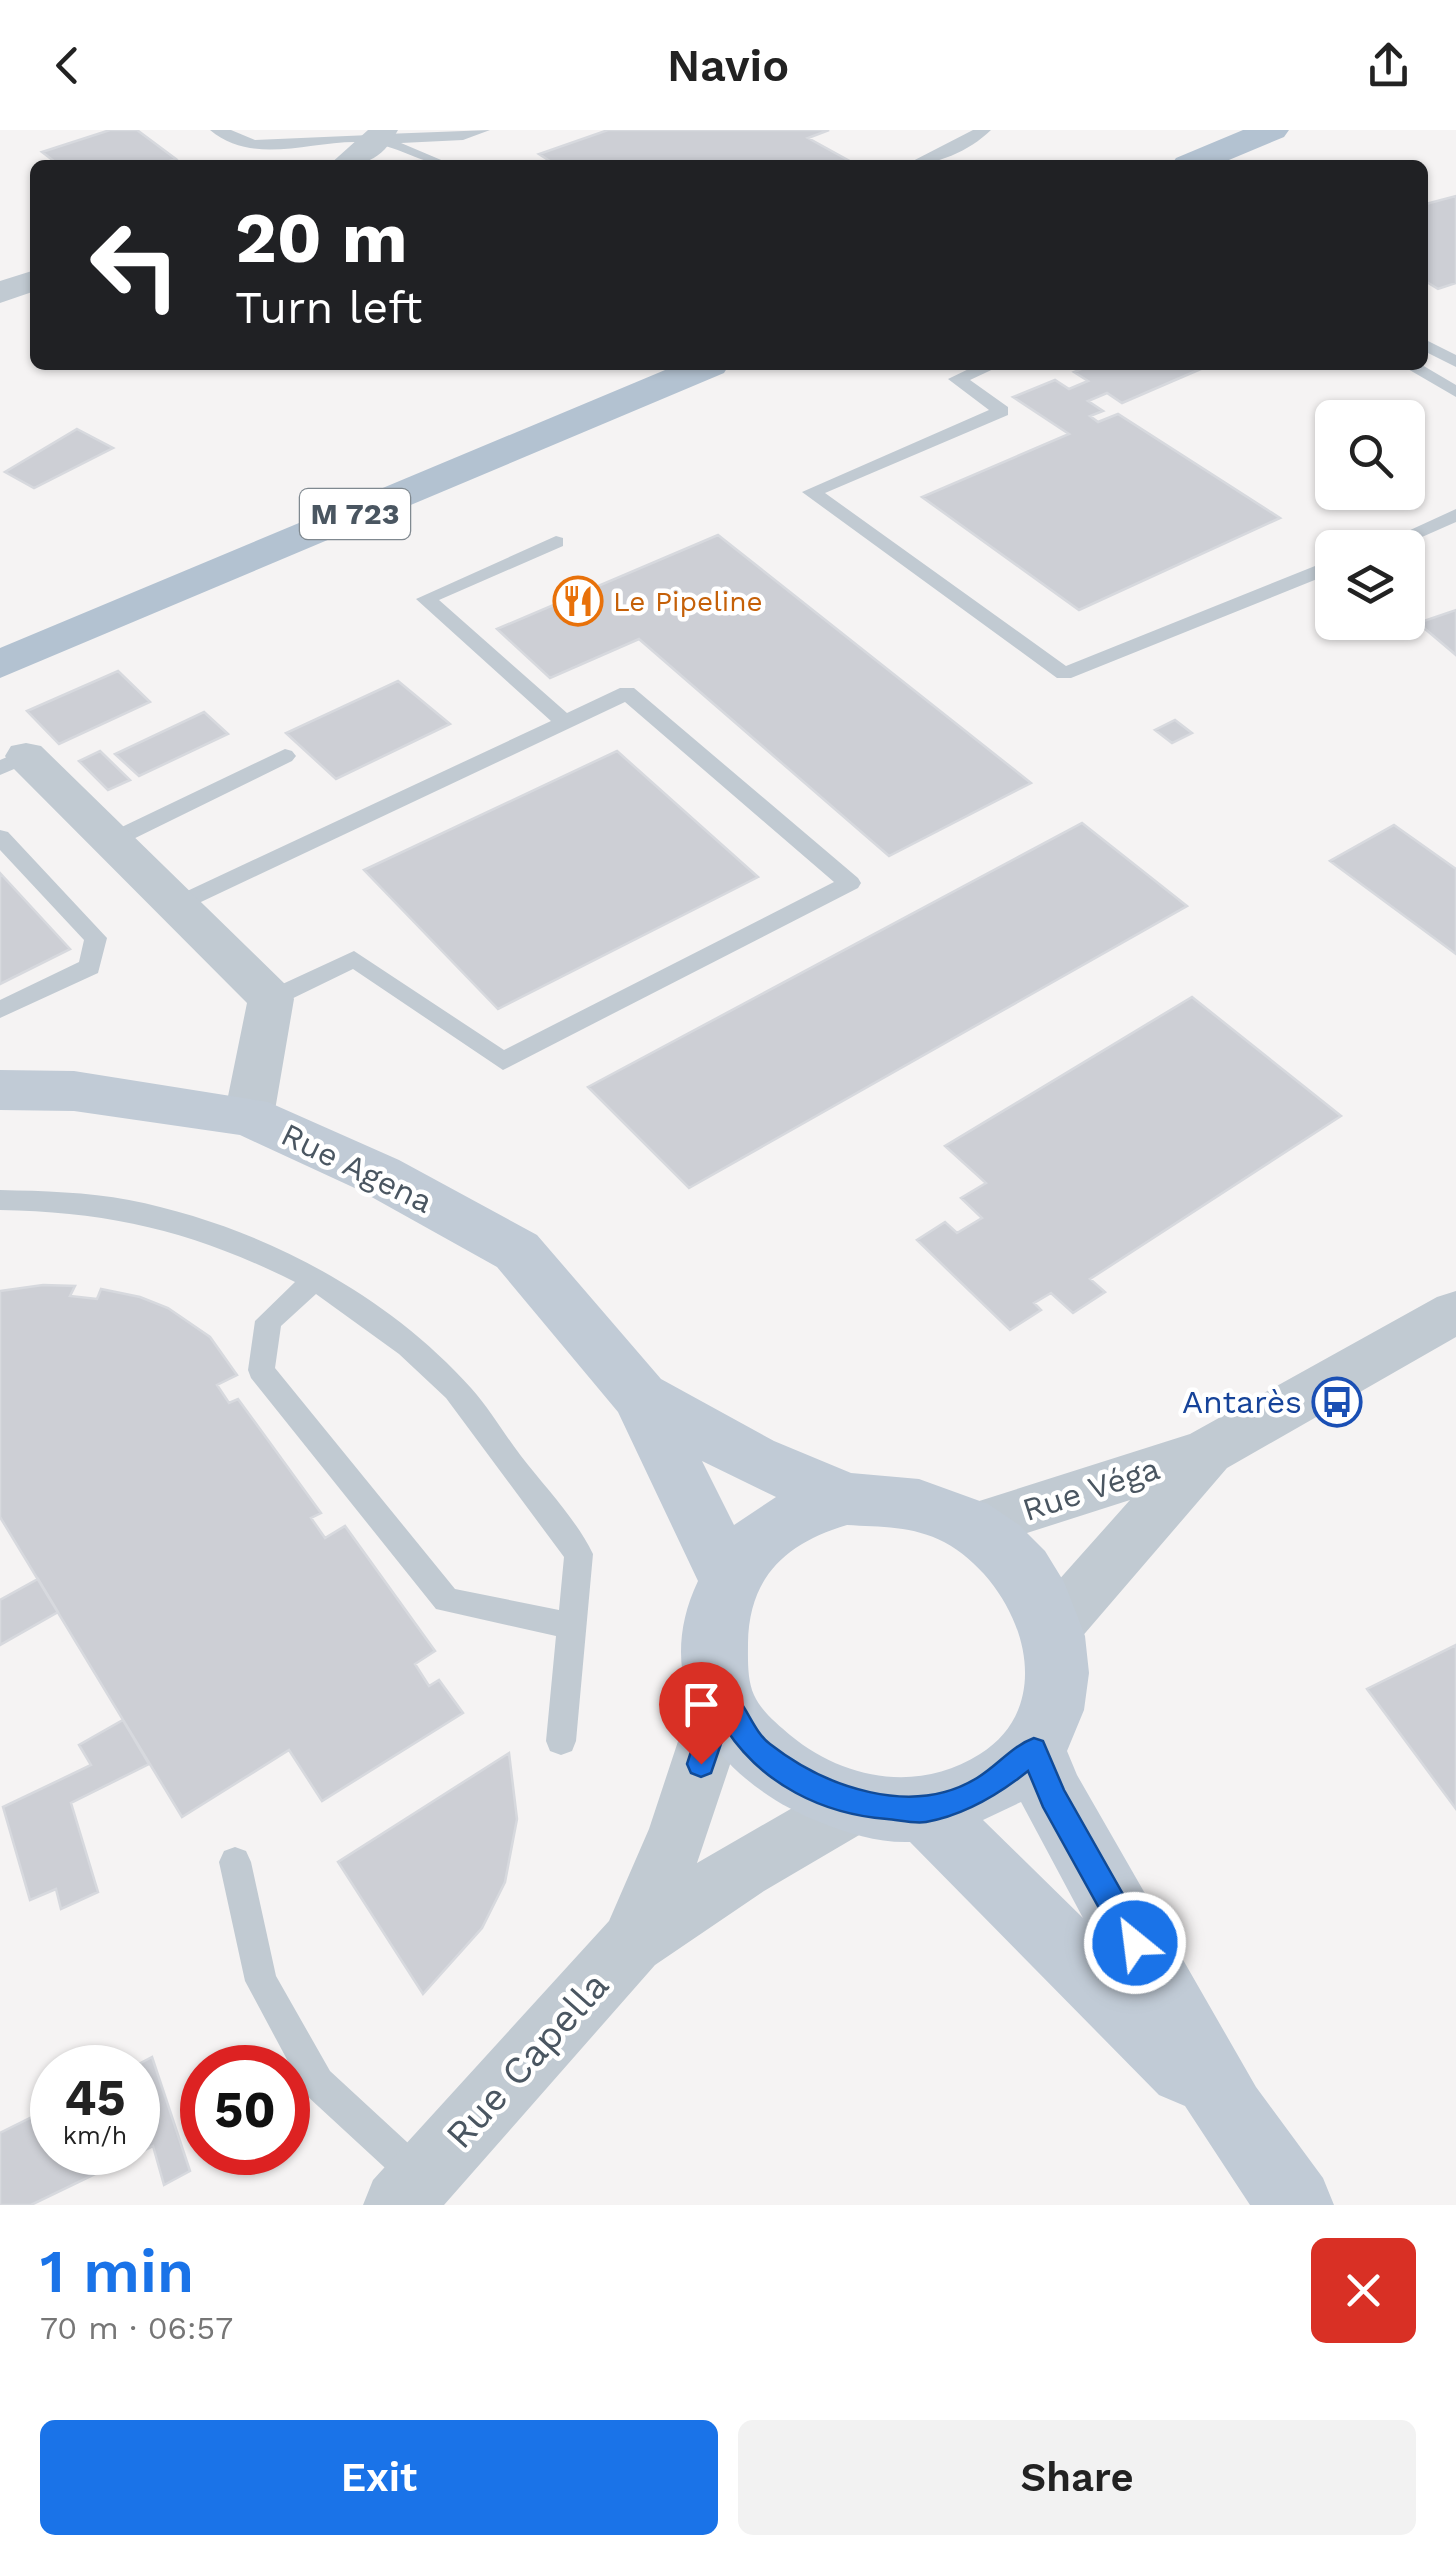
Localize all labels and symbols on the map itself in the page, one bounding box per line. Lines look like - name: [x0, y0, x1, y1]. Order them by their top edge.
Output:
- road number: M 723: [300, 489, 410, 539]
- restaurant icon: Le Pipeline: [552, 575, 604, 627]
- place label: Le Pipeline: [613, 585, 763, 618]
- street label: Rue Agena: [275, 1115, 439, 1221]
- bus stop icon: Antarès: [1311, 1376, 1363, 1428]
- place label: Antarès: [1182, 1383, 1302, 1421]
- street label: Rue Véga: [1018, 1449, 1164, 1529]
- pin: [659, 1662, 744, 1765]
- position arrow: [1083, 1891, 1187, 1995]
- street label: Rue Capella: [437, 1963, 617, 2157]
- speed limit sign: 50: [180, 2045, 310, 2175]

